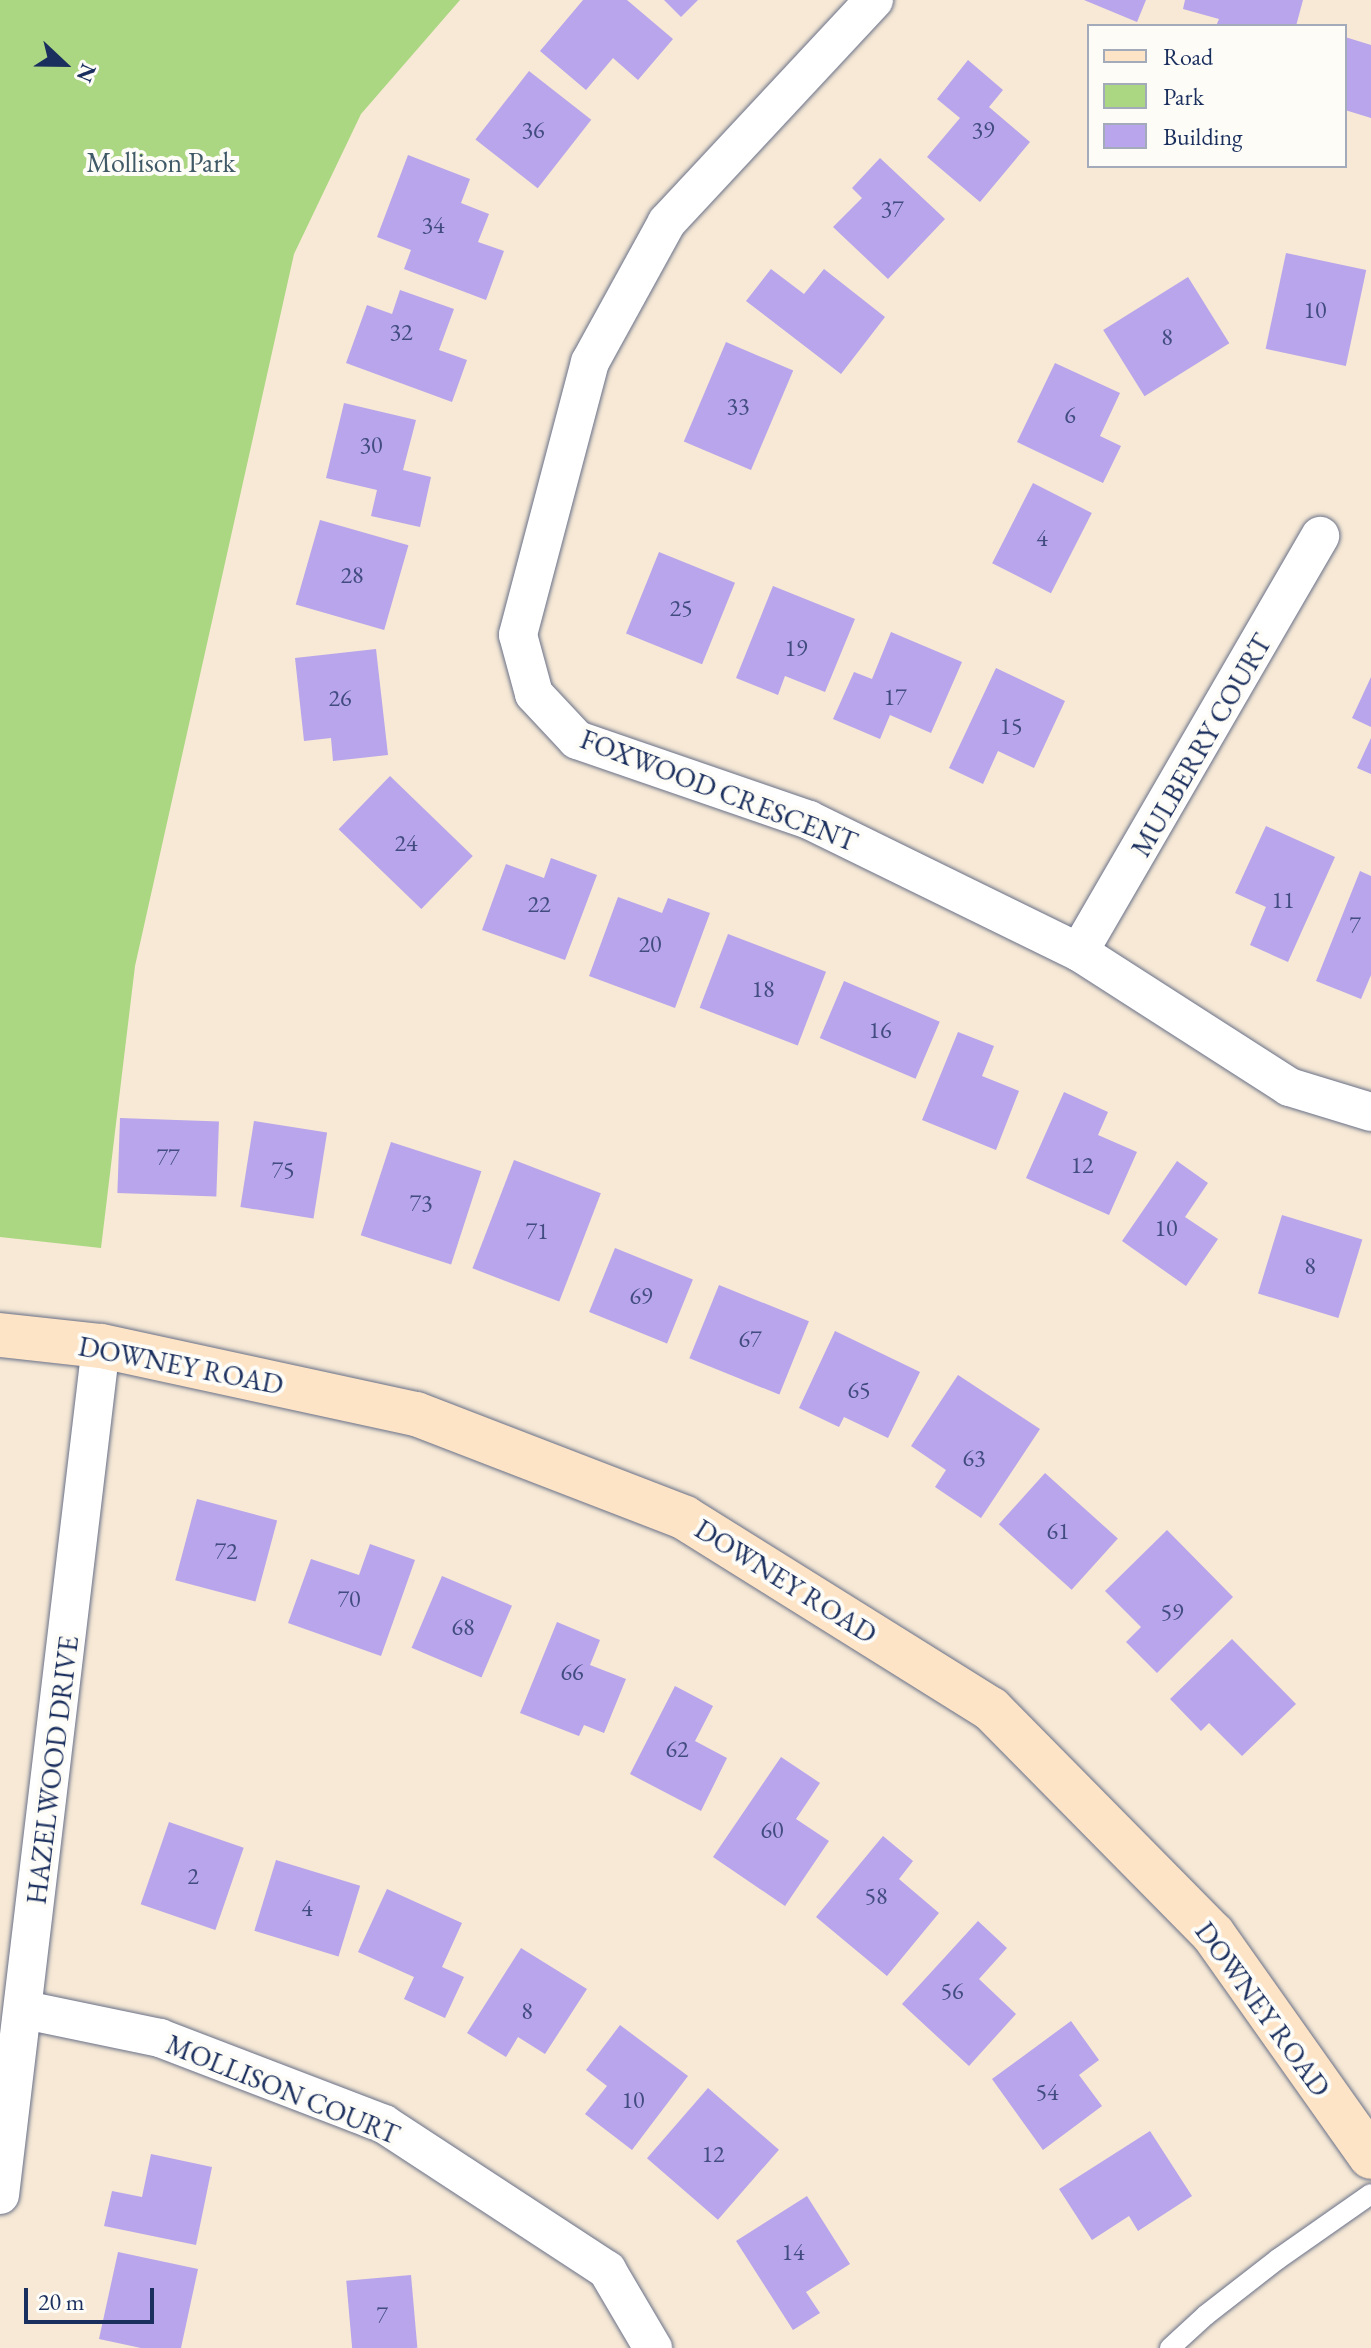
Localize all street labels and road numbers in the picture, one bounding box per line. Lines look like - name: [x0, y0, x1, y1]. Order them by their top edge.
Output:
- street label: MULBERRY COURT: [1124, 628, 1278, 862]
- street label: FOXWOOD CRESCENT: [576, 722, 862, 858]
- street label: DOWNEY ROAD: [76, 1329, 286, 1401]
- street label: DOWNEY ROAD: [689, 1512, 883, 1650]
- street label: HAZELWOOD DRIVE: [19, 1634, 85, 1906]
- street label: DOWNEY ROAD: [1188, 1915, 1338, 2103]
- street label: MOLLISON COURT: [161, 2027, 405, 2151]

